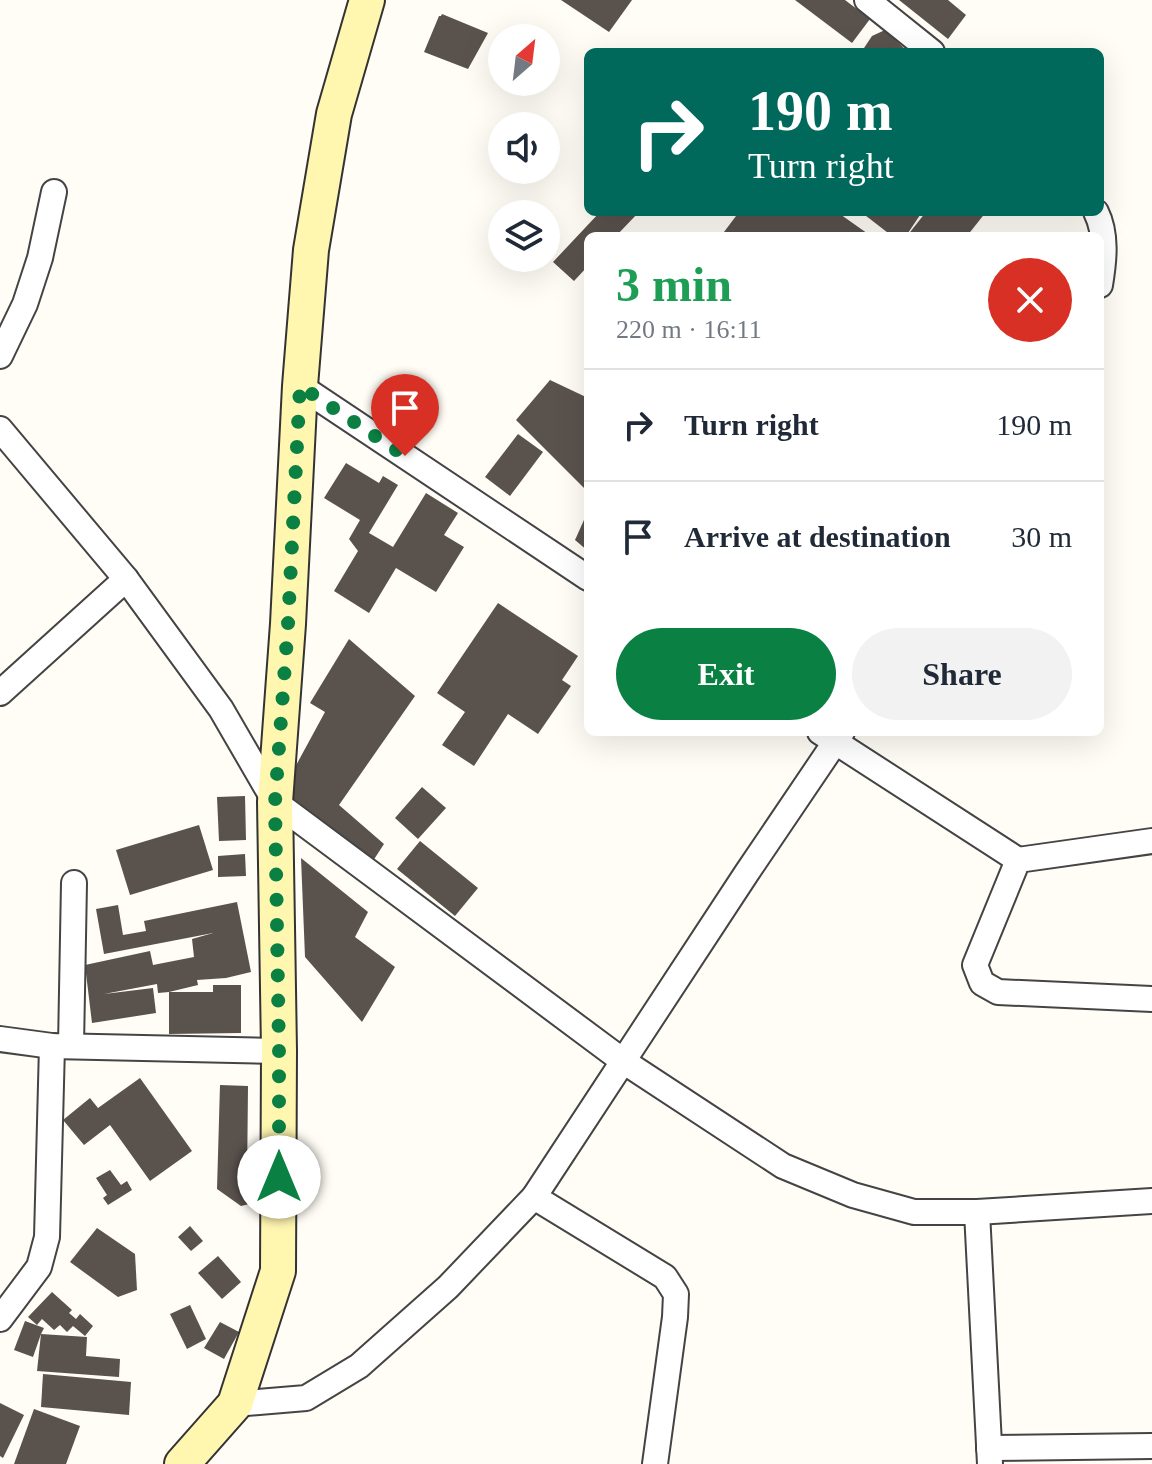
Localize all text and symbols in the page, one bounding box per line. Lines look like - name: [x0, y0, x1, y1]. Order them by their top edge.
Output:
- north arrow: [488, 24, 560, 96]
- map controls: [488, 24, 560, 272]
- icon: right: [616, 80, 720, 184]
- text: 190 m: [748, 80, 893, 142]
- button: sound: [488, 112, 560, 184]
- text: Turn right: [748, 146, 894, 186]
- button: layers: [488, 200, 560, 272]
- text: 3 min: [616, 258, 732, 311]
- button: close: [988, 258, 1072, 342]
- text: 220 m · 16:11: [616, 315, 762, 344]
- pin: [371, 374, 439, 456]
- icon: arrive: [383, 386, 427, 430]
- icon: right: [616, 403, 660, 447]
- text: Turn right: [684, 408, 819, 441]
- text: 190 m: [996, 408, 1072, 441]
- icon: arrive: [616, 515, 660, 559]
- text: Arrive at destination: [684, 520, 951, 553]
- text: 30 m: [1011, 520, 1072, 553]
- button: Exit: [616, 628, 836, 720]
- button: Share: [852, 628, 1072, 720]
- position arrow: [237, 1135, 321, 1219]

